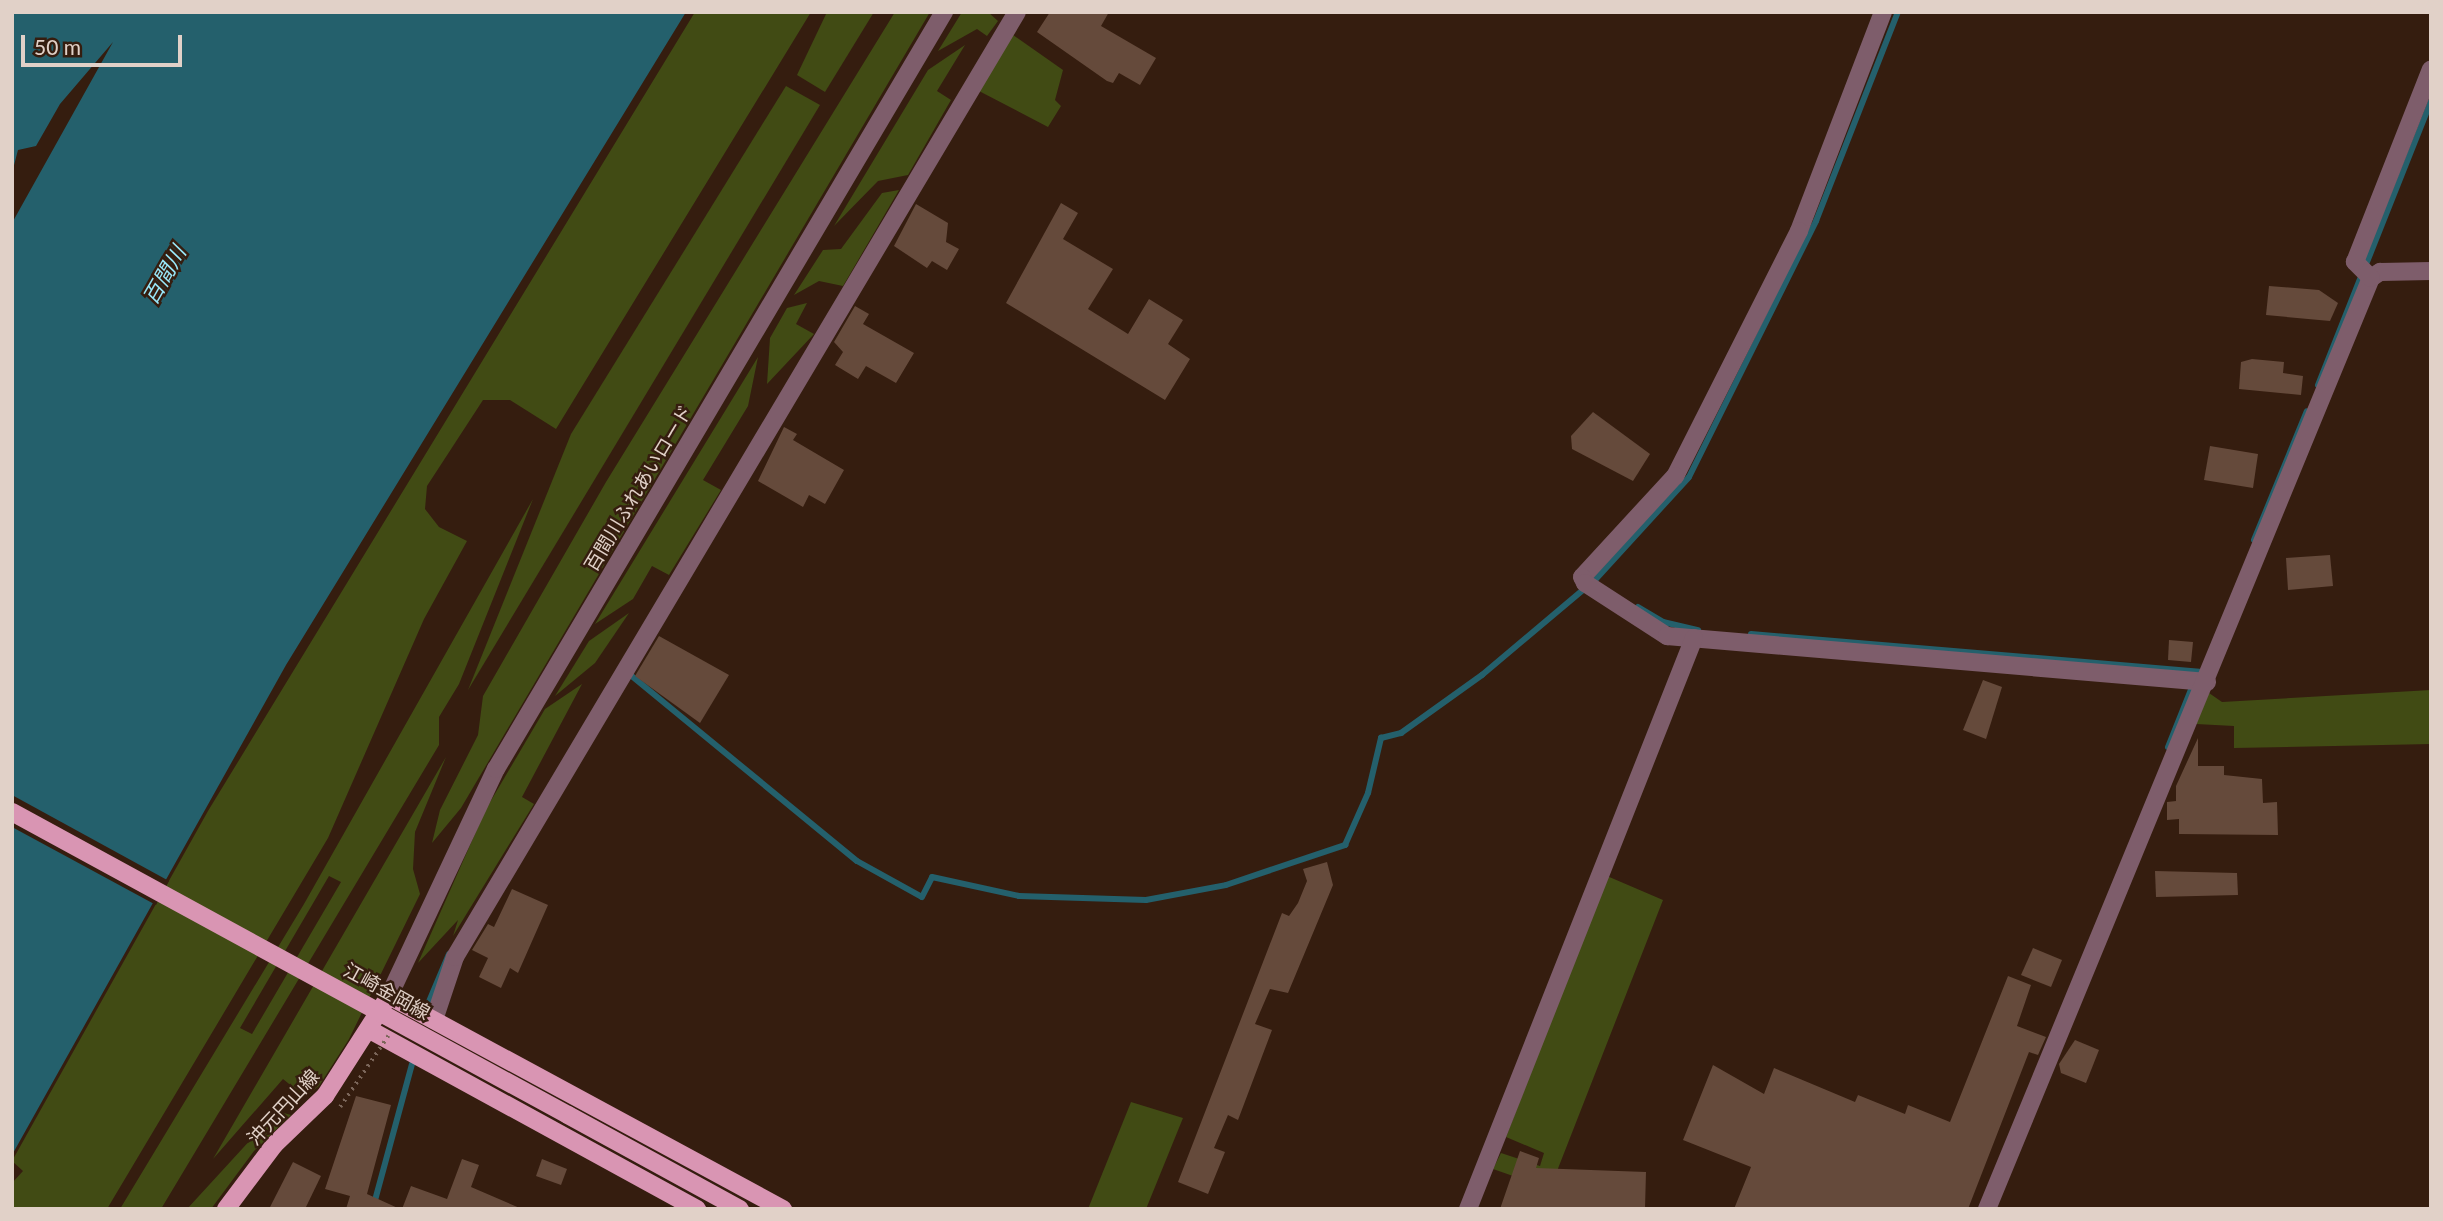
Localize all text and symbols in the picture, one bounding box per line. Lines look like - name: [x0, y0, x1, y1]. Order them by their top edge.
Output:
- scale bar: [24, 21, 186, 65]
- text: 50 m: [34, 34, 81, 59]
- water label: 百間川: [137, 241, 191, 309]
- street label: 百間川ふれあいロード: [579, 401, 697, 575]
- street label: 江崎金岡線: [340, 958, 434, 1024]
- street label: 沖元円山線: [242, 1064, 324, 1150]

